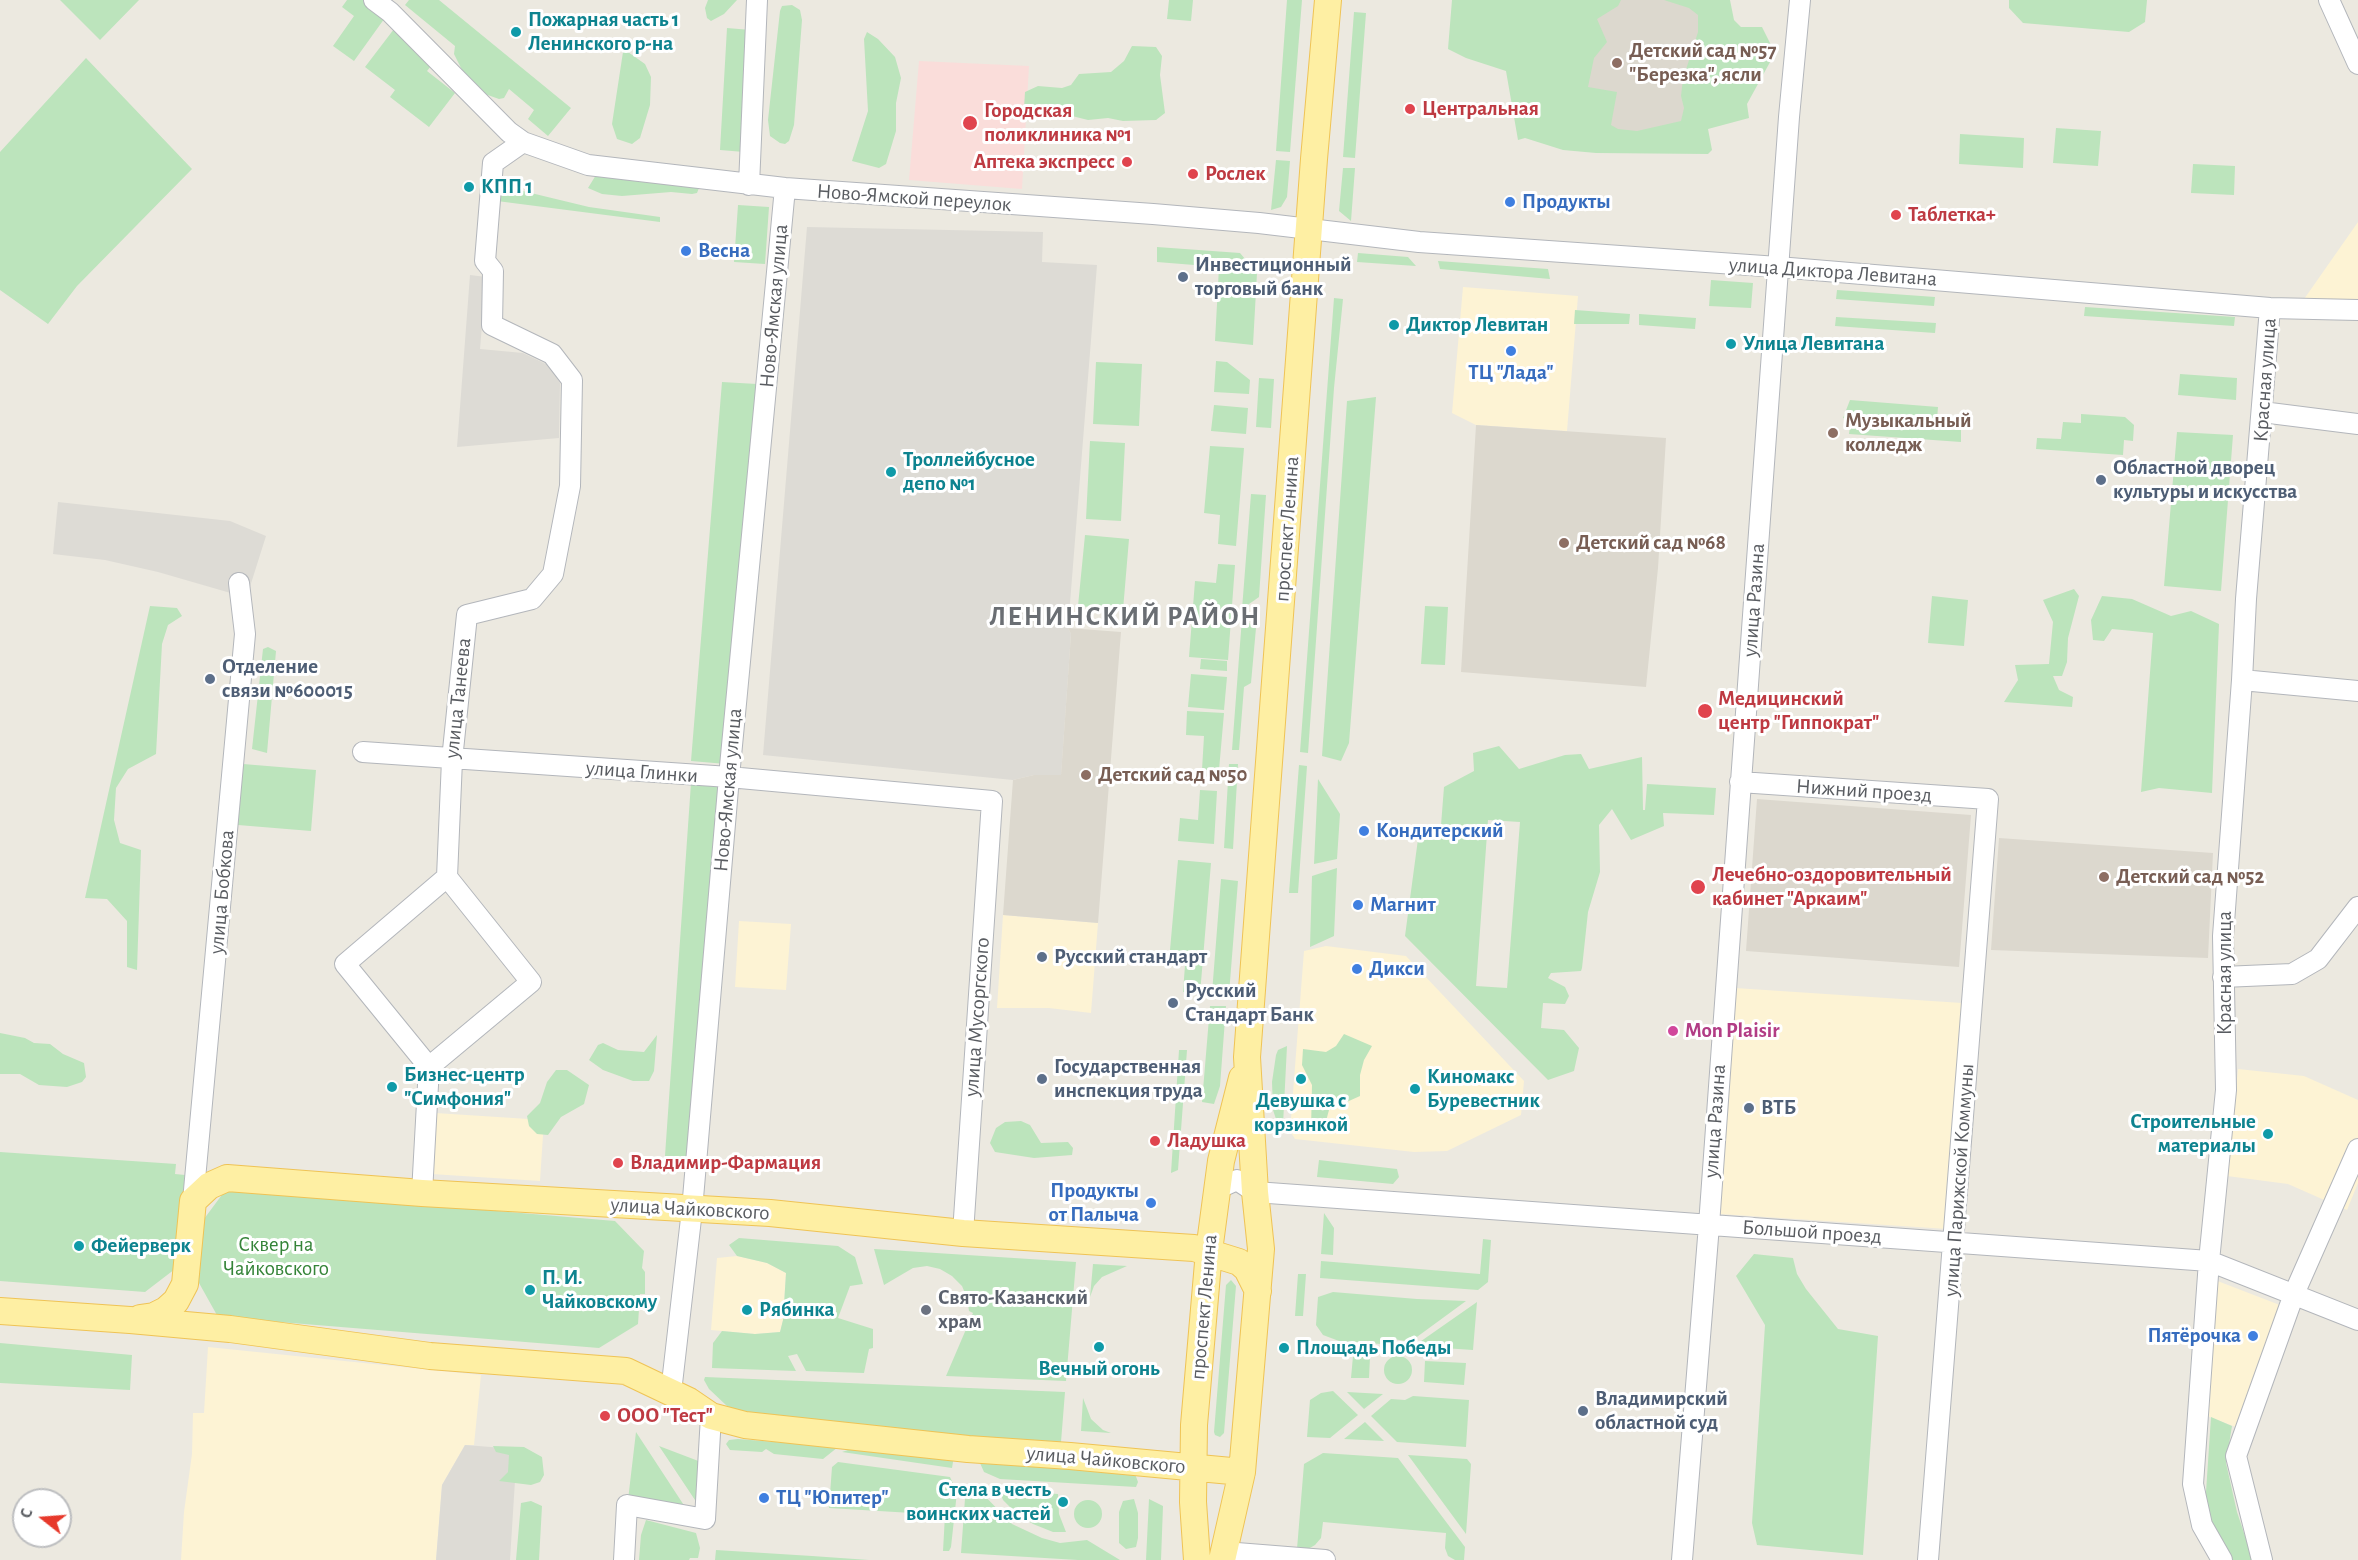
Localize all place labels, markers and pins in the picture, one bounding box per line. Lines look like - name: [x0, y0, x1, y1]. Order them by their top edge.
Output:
- place label: Пожарная часть 1 Ленинского р-на: [528, 7, 679, 57]
- marker: Пожарная часть 1 Ленинского р-на: [509, 25, 523, 39]
- place label: Детский сад №57 "Березка", ясли: [1629, 38, 1776, 88]
- marker: Детский сад №57 "Березка", ясли: [1610, 56, 1624, 70]
- place label: Центральная: [1422, 96, 1539, 122]
- place label: Городская поликлиника №1: [984, 98, 1132, 148]
- marker: Центральная: [1403, 102, 1417, 116]
- marker: Городская поликлиника №1: [961, 114, 979, 132]
- place label: Аптека экспресс: [973, 149, 1115, 175]
- marker: Аптека экспресс: [1120, 155, 1134, 169]
- place label: Рослек: [1205, 161, 1266, 187]
- marker: Рослек: [1186, 167, 1200, 181]
- place label: КПП 1: [481, 174, 533, 200]
- marker: КПП 1: [462, 180, 476, 194]
- place label: Продукты: [1522, 189, 1611, 215]
- marker: Продукты: [1503, 195, 1517, 209]
- place label: Таблетка+: [1908, 202, 1996, 228]
- marker: Таблетка+: [1889, 208, 1903, 222]
- place label: Весна: [698, 238, 750, 264]
- marker: Весна: [679, 244, 693, 258]
- place label: Инвестиционный торговый банк: [1195, 252, 1352, 302]
- marker: Инвестиционный торговый банк: [1176, 270, 1190, 284]
- place label: Диктор Левитан: [1406, 312, 1548, 338]
- marker: Диктор Левитан: [1387, 318, 1401, 332]
- place label: Улица Левитана: [1743, 331, 1884, 357]
- marker: Улица Левитана: [1724, 337, 1738, 351]
- marker: ТЦ "Лада": [1504, 344, 1518, 358]
- place label: ТЦ "Лада": [1468, 360, 1554, 386]
- place label: Музыкальный колледж: [1845, 408, 1972, 458]
- marker: Музыкальный колледж: [1826, 426, 1840, 440]
- place label: Троллейбусное депо №1: [903, 447, 1035, 497]
- place label: Областной дворец культуры и искусства: [2113, 455, 2297, 505]
- marker: Троллейбусное депо №1: [884, 465, 898, 479]
- marker: Областной дворец культуры и искусства: [2094, 473, 2108, 487]
- place label: Детский сад №68: [1576, 530, 1726, 556]
- marker: Детский сад №68: [1557, 536, 1571, 550]
- place label: Отделение связи №600015: [222, 654, 353, 704]
- marker: Отделение связи №600015: [203, 672, 217, 686]
- place label: Медицинский центр "Гиппократ": [1718, 686, 1879, 736]
- marker: Медицинский центр "Гиппократ": [1696, 702, 1714, 720]
- place label: Детский сад №50: [1098, 762, 1247, 788]
- marker: Детский сад №50: [1079, 768, 1093, 782]
- place label: Кондитерский: [1376, 818, 1504, 844]
- marker: Кондитерский: [1357, 824, 1371, 838]
- place label: Лечебно-оздоровительный кабинет "Аркаим": [1712, 862, 1952, 912]
- place label: Детский сад №52: [2116, 864, 2264, 890]
- marker: Детский сад №52: [2097, 870, 2111, 884]
- marker: Лечебно-оздоровительный кабинет "Аркаим": [1689, 878, 1707, 896]
- place label: Магнит: [1370, 892, 1436, 918]
- marker: Магнит: [1351, 898, 1365, 912]
- place label: Русский стандарт: [1054, 944, 1207, 970]
- marker: Русский стандарт: [1035, 950, 1049, 964]
- place label: Дикси: [1369, 956, 1425, 982]
- marker: Дикси: [1350, 962, 1364, 976]
- place label: Русский Стандарт Банк: [1185, 978, 1314, 1028]
- marker: Русский Стандарт Банк: [1166, 996, 1180, 1010]
- place label: Mon Plaisir: [1685, 1018, 1779, 1044]
- marker: Mon Plaisir: [1666, 1024, 1680, 1038]
- place label: Государственная инспекция труда: [1054, 1054, 1203, 1104]
- place label: Бизнес-центр "Симфония": [404, 1062, 525, 1112]
- place label: Киномакс Буревестник: [1427, 1064, 1540, 1114]
- marker: Государственная инспекция труда: [1035, 1072, 1049, 1086]
- marker: Девушка с корзинкой: [1294, 1072, 1308, 1086]
- marker: Бизнес-центр "Симфония": [385, 1080, 399, 1094]
- marker: Киномакс Буревестник: [1408, 1082, 1422, 1096]
- place label: Девушка с корзинкой: [1254, 1088, 1348, 1138]
- place label: ВТБ: [1761, 1095, 1796, 1121]
- marker: ВТБ: [1742, 1101, 1756, 1115]
- place label: Строительные материалы: [2130, 1109, 2256, 1159]
- marker: Строительные материалы: [2261, 1127, 2275, 1141]
- place label: Ладушка: [1167, 1128, 1246, 1154]
- marker: Ладушка: [1148, 1134, 1162, 1148]
- place label: Владимир-Фармация: [630, 1150, 821, 1176]
- marker: Владимир-Фармация: [611, 1156, 625, 1170]
- place label: Продукты от Палыча: [1049, 1178, 1139, 1228]
- marker: Продукты от Палыча: [1144, 1196, 1158, 1210]
- place label: Фейерверк: [91, 1233, 191, 1259]
- marker: Фейерверк: [72, 1239, 86, 1253]
- place label: П. И. Чайковскому: [542, 1265, 657, 1315]
- marker: П. И. Чайковскому: [523, 1283, 537, 1297]
- place label: Свято-Казанский храм: [938, 1285, 1088, 1335]
- place label: Рябинка: [759, 1297, 834, 1323]
- marker: Рябинка: [740, 1303, 754, 1317]
- marker: Свято-Казанский храм: [919, 1303, 933, 1317]
- place label: Пятёрочка: [2147, 1323, 2241, 1349]
- marker: Пятёрочка: [2246, 1329, 2260, 1343]
- place label: Площадь Победы: [1296, 1335, 1451, 1361]
- marker: Вечный огонь: [1092, 1340, 1106, 1354]
- marker: Площадь Победы: [1277, 1341, 1291, 1355]
- place label: Вечный огонь: [1038, 1356, 1160, 1382]
- place label: Владимирский областной суд: [1595, 1386, 1728, 1436]
- place label: ООО "Тест": [617, 1403, 713, 1429]
- marker: Владимирский областной суд: [1576, 1404, 1590, 1418]
- marker: ООО "Тест": [598, 1409, 612, 1423]
- place label: Стела в честь воинских частей: [906, 1477, 1051, 1527]
- place label: ТЦ "Юпитер": [776, 1485, 889, 1511]
- marker: ТЦ "Юпитер": [757, 1491, 771, 1505]
- marker: Стела в честь воинских частей: [1056, 1495, 1070, 1509]

